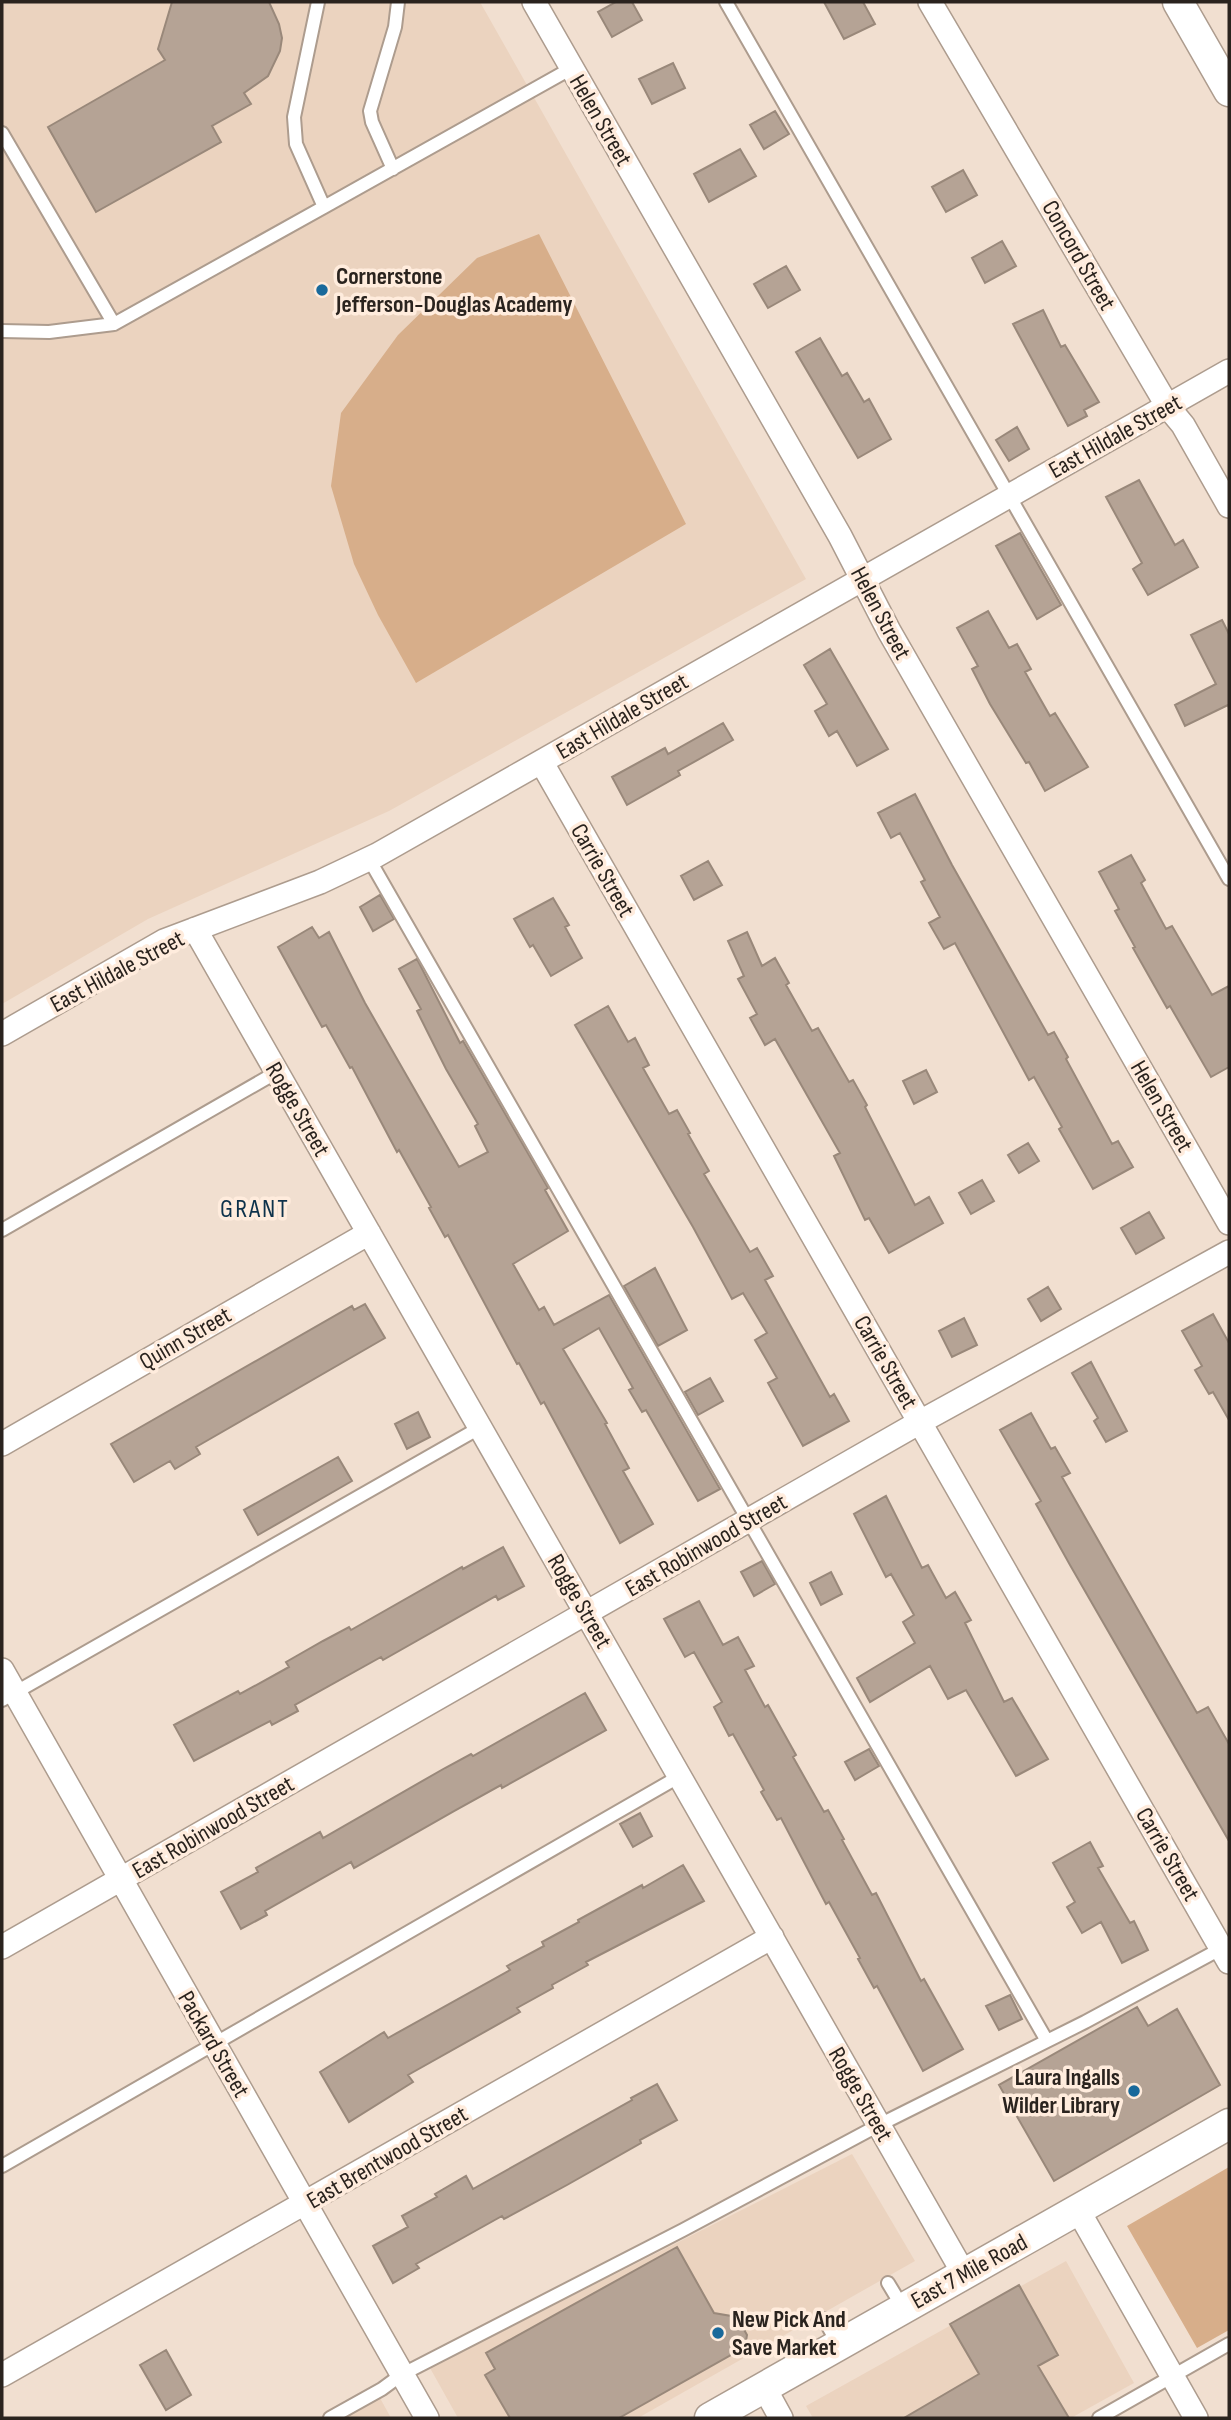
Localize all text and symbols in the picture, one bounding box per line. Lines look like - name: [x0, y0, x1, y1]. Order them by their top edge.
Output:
- street label: Helen Street: [563, 69, 638, 171]
- street label: Concord Street: [1035, 195, 1122, 315]
- place label: Cornerstone Jefferson-Douglas Academy: [335, 262, 572, 319]
- marker: Cornerstone Jefferson-Douglas Academy: [314, 282, 330, 298]
- street label: East Hildale Street: [1044, 388, 1187, 485]
- street label: Helen Street: [844, 562, 917, 664]
- street label: East Hildale Street: [551, 667, 693, 766]
- street label: Carrie Street: [564, 818, 641, 922]
- street label: East Hildale Street: [45, 924, 189, 1019]
- street label: Helen Street: [1124, 1055, 1199, 1157]
- street label: Rogge Street: [259, 1057, 336, 1161]
- district label: GRANT: [220, 1194, 290, 1225]
- street label: Quinn Street: [134, 1301, 236, 1376]
- street label: Carrie Street: [847, 1310, 924, 1414]
- street label: East Robinwood Street: [620, 1487, 792, 1603]
- street label: Rogge Street: [541, 1549, 618, 1653]
- street label: East Robinwood Street: [127, 1769, 299, 1885]
- street label: Carrie Street: [1129, 1802, 1206, 1906]
- street label: Packard Street: [171, 1986, 256, 2103]
- street label: Rogge Street: [822, 2042, 899, 2146]
- place label: Laura Ingalls Wilder Library: [1002, 2063, 1120, 2120]
- marker: Laura Ingalls Wilder Library: [1126, 2083, 1142, 2099]
- street label: East Brentwood Street: [302, 2100, 473, 2215]
- street label: East 7 Mile Road: [906, 2228, 1033, 2315]
- place label: New Pick And Save Market: [732, 2305, 846, 2362]
- marker: New Pick And Save Market: [710, 2325, 726, 2341]

